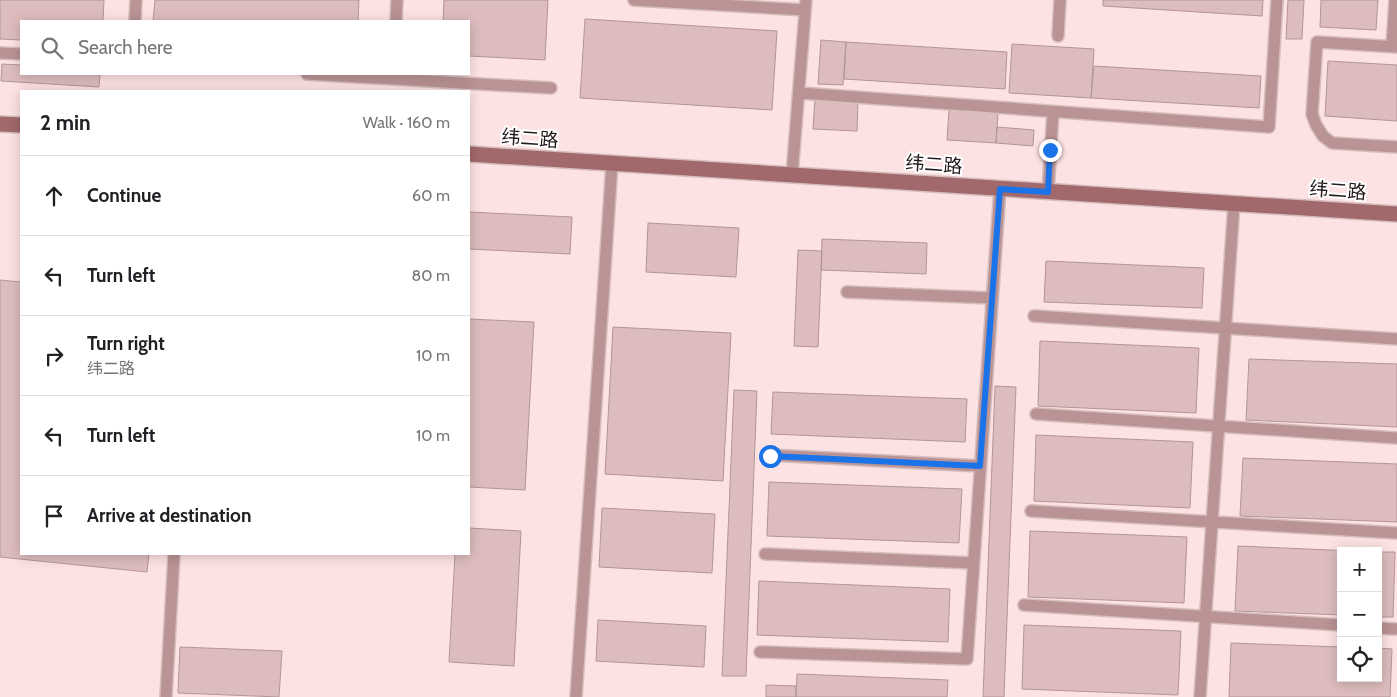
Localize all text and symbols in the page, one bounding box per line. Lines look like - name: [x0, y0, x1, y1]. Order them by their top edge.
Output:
- search box: [20, 20, 470, 75]
- icon: search: [38, 34, 66, 62]
- text: Search here: [78, 36, 172, 59]
- text: 2 min: [40, 110, 91, 135]
- text: Walk · 160 m: [363, 113, 450, 132]
- street label: 纬二路: [501, 125, 559, 152]
- route end: [1039, 139, 1062, 162]
- street label: 纬二路: [905, 151, 963, 178]
- street label: 纬二路: [1309, 177, 1367, 204]
- icon: ahead: [40, 182, 68, 210]
- text: Continue: [87, 184, 161, 207]
- text: 60 m: [412, 186, 450, 205]
- icon: left: [40, 262, 68, 290]
- text: Turn left: [87, 264, 155, 287]
- text: 80 m: [412, 266, 450, 285]
- text: Turn right: [87, 332, 165, 355]
- icon: right: [40, 342, 68, 370]
- text: 10 m: [416, 346, 450, 365]
- text: 纬二路: [87, 359, 135, 378]
- icon: left: [40, 422, 68, 450]
- text: Turn left: [87, 424, 155, 447]
- text: 10 m: [416, 426, 450, 445]
- route start: [759, 445, 782, 468]
- icon: arrive: [40, 502, 68, 530]
- text: Arrive at destination: [87, 504, 251, 527]
- map controls: [1337, 547, 1382, 682]
- button: +: [1337, 547, 1382, 592]
- button: −: [1337, 592, 1382, 637]
- button: locate: [1337, 637, 1382, 682]

